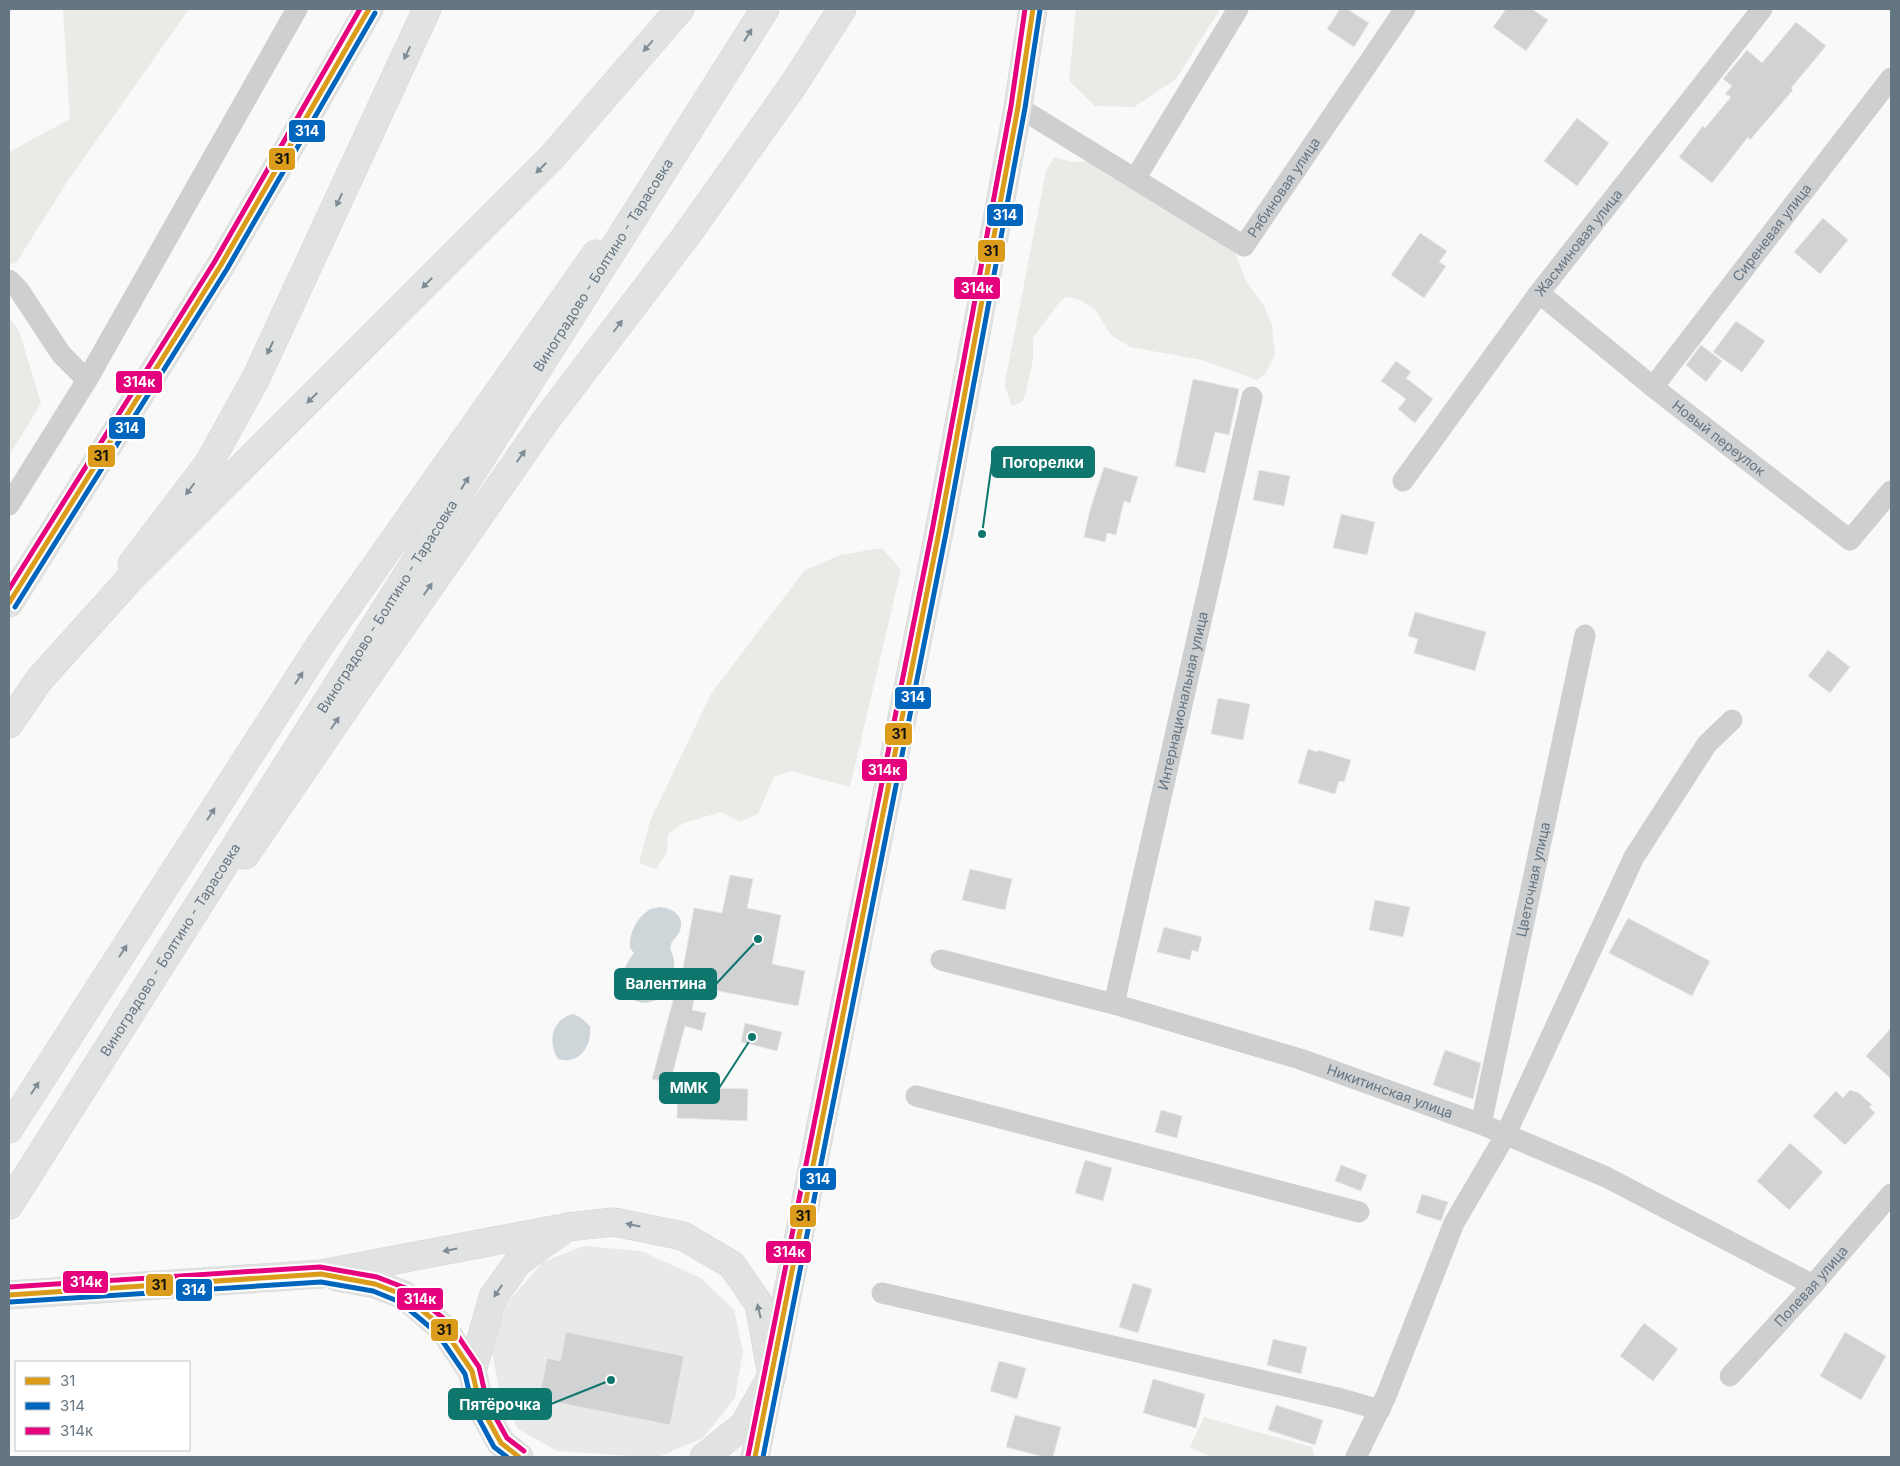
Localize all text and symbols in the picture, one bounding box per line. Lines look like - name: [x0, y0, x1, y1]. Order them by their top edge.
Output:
- one-way arrow: [743, 29, 753, 42]
- one-way arrow: [643, 39, 654, 52]
- one-way arrow: [403, 46, 411, 60]
- line badge: 314: [288, 119, 326, 143]
- text: 314: [295, 122, 319, 139]
- street label: Рябиновая улица: [1243, 134, 1323, 241]
- line badge: 31: [268, 147, 296, 171]
- text: 31: [274, 150, 290, 167]
- street label: Виноградово - Болтино - Тарасовка: [529, 155, 676, 374]
- one-way arrow: [535, 161, 547, 173]
- street label: Сиреневая улица: [1729, 180, 1815, 285]
- street label: Жасминовая улица: [1531, 185, 1625, 299]
- one-way arrow: [334, 193, 342, 207]
- line badge: 314: [986, 203, 1024, 227]
- text: 314: [993, 206, 1017, 223]
- line badge: 31: [977, 239, 1006, 263]
- text: 31: [983, 242, 999, 259]
- line badge: 314к: [953, 276, 1001, 300]
- one-way arrow: [421, 277, 433, 289]
- text: 314к: [961, 279, 994, 296]
- one-way arrow: [612, 320, 623, 333]
- one-way arrow: [266, 341, 274, 355]
- line badge: 314к: [115, 370, 163, 394]
- text: 314к: [123, 373, 156, 390]
- one-way arrow: [306, 392, 318, 404]
- street label: Новый переулок: [1669, 396, 1769, 479]
- line badge: 314: [108, 416, 146, 440]
- text: 314: [115, 419, 139, 436]
- line badge: 31: [87, 444, 116, 468]
- text: 31: [93, 447, 109, 464]
- callout: Погорелки: [992, 447, 1094, 477]
- one-way arrow: [516, 449, 526, 463]
- text: Погорелки: [1002, 453, 1084, 472]
- one-way arrow: [460, 477, 470, 490]
- one-way arrow: [184, 482, 195, 495]
- street label: Виноградово - Болтино - Тарасовка: [313, 497, 461, 716]
- one-way arrow: [423, 582, 433, 596]
- street label: Интернациональная улица: [1154, 610, 1211, 792]
- one-way arrow: [294, 671, 304, 684]
- line badge: 314: [894, 686, 932, 710]
- text: 314: [901, 688, 925, 705]
- one-way arrow: [330, 716, 340, 730]
- line badge: 31: [884, 722, 913, 746]
- text: 31: [891, 725, 907, 742]
- line badge: 314к: [861, 758, 908, 782]
- text: 314к: [868, 761, 901, 778]
- one-way arrow: [206, 808, 216, 821]
- street label: Цветочная улица: [1512, 820, 1553, 938]
- street label: Виноградово - Болтино - Тарасовка: [96, 840, 244, 1059]
- one-way arrow: [118, 944, 128, 958]
- callout: Валентина: [615, 969, 716, 999]
- text: Валентина: [625, 974, 707, 993]
- street label: Никитинская улица: [1325, 1060, 1455, 1121]
- callout: ММК: [660, 1073, 719, 1103]
- text: ММК: [670, 1078, 709, 1097]
- one-way arrow: [30, 1081, 40, 1094]
- line badge: 314: [799, 1167, 837, 1191]
- text: 314: [806, 1170, 830, 1187]
- line badge: 31: [789, 1204, 817, 1228]
- text: 31: [795, 1207, 811, 1224]
- one-way arrow: [625, 1221, 641, 1229]
- line badge: 314к: [765, 1240, 812, 1264]
- street label: Полевая улица: [1770, 1242, 1851, 1330]
- text: 314к: [773, 1243, 806, 1260]
- one-way arrow: [442, 1246, 458, 1254]
- line badge: 314к: [62, 1270, 109, 1294]
- text: 314к: [70, 1273, 103, 1290]
- line badge: 31: [145, 1273, 174, 1297]
- text: 31: [151, 1276, 167, 1293]
- line badge: 314: [175, 1278, 213, 1302]
- text: 314: [182, 1281, 206, 1298]
- one-way arrow: [493, 1284, 502, 1298]
- line badge: 314к: [396, 1287, 444, 1311]
- text: 314к: [404, 1290, 437, 1307]
- one-way arrow: [755, 1303, 763, 1319]
- line badge: 31: [430, 1318, 459, 1342]
- text: 31: [436, 1321, 452, 1338]
- legend: [15, 1361, 190, 1451]
- text: 31: [60, 1371, 75, 1390]
- callout: Пятёрочка: [449, 1389, 551, 1419]
- text: Пятёрочка: [459, 1395, 541, 1414]
- text: 314: [60, 1396, 85, 1415]
- text: 314к: [60, 1421, 93, 1440]

